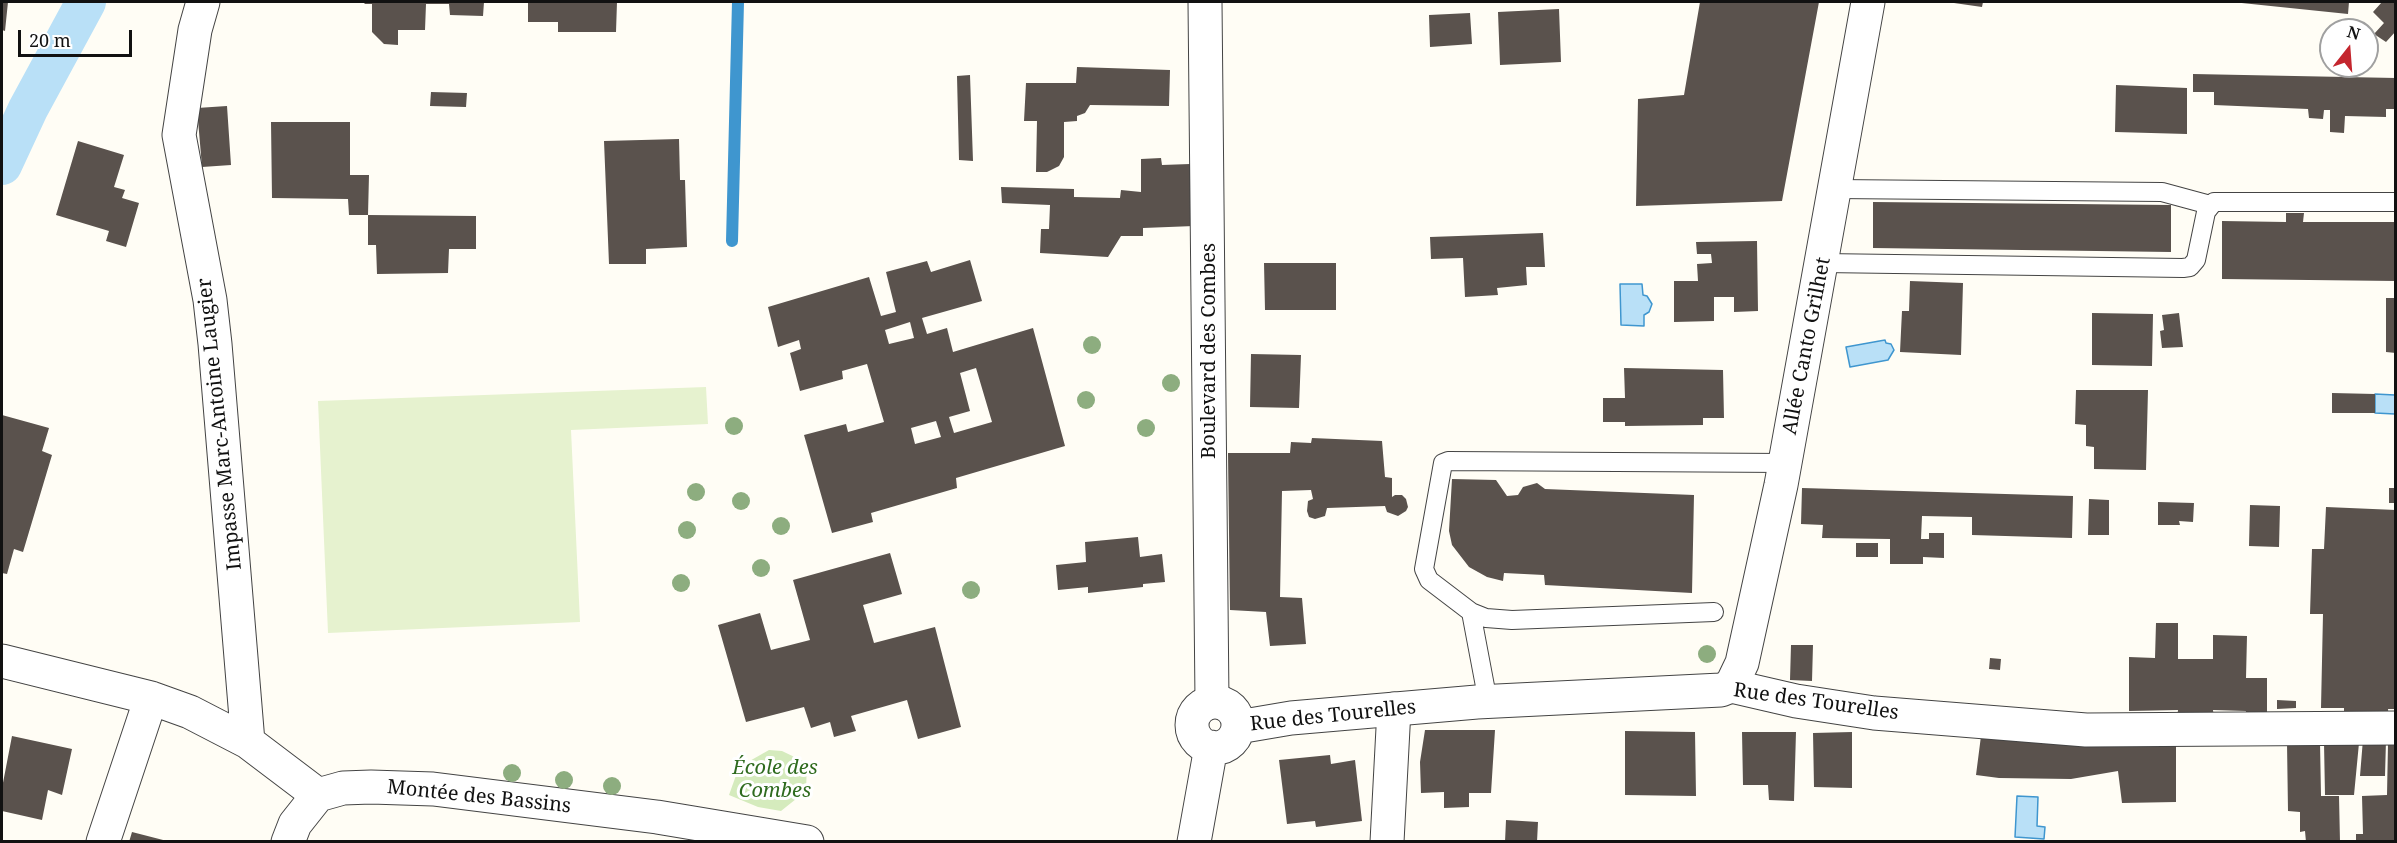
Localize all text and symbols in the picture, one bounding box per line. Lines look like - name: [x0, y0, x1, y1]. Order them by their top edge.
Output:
- scale bar: [21, 18, 135, 56]
- north arrow: [2319, 18, 2379, 78]
- text: N: [2344, 20, 2363, 45]
- text: 20 m: [29, 28, 71, 52]
- street label: Boulevard des Combes: [1197, 243, 1221, 459]
- street label: Allée Canto Grilhet: [1778, 255, 1836, 437]
- street label: Impasse Marc-Antoine Laugier: [193, 277, 247, 571]
- street label: Rue des Tourelles: [1732, 679, 1900, 725]
- street label: Rue des Tourelles: [1249, 695, 1417, 737]
- park label: École des Combes: [732, 756, 818, 803]
- street label: Montée des Bassins: [386, 775, 572, 819]

